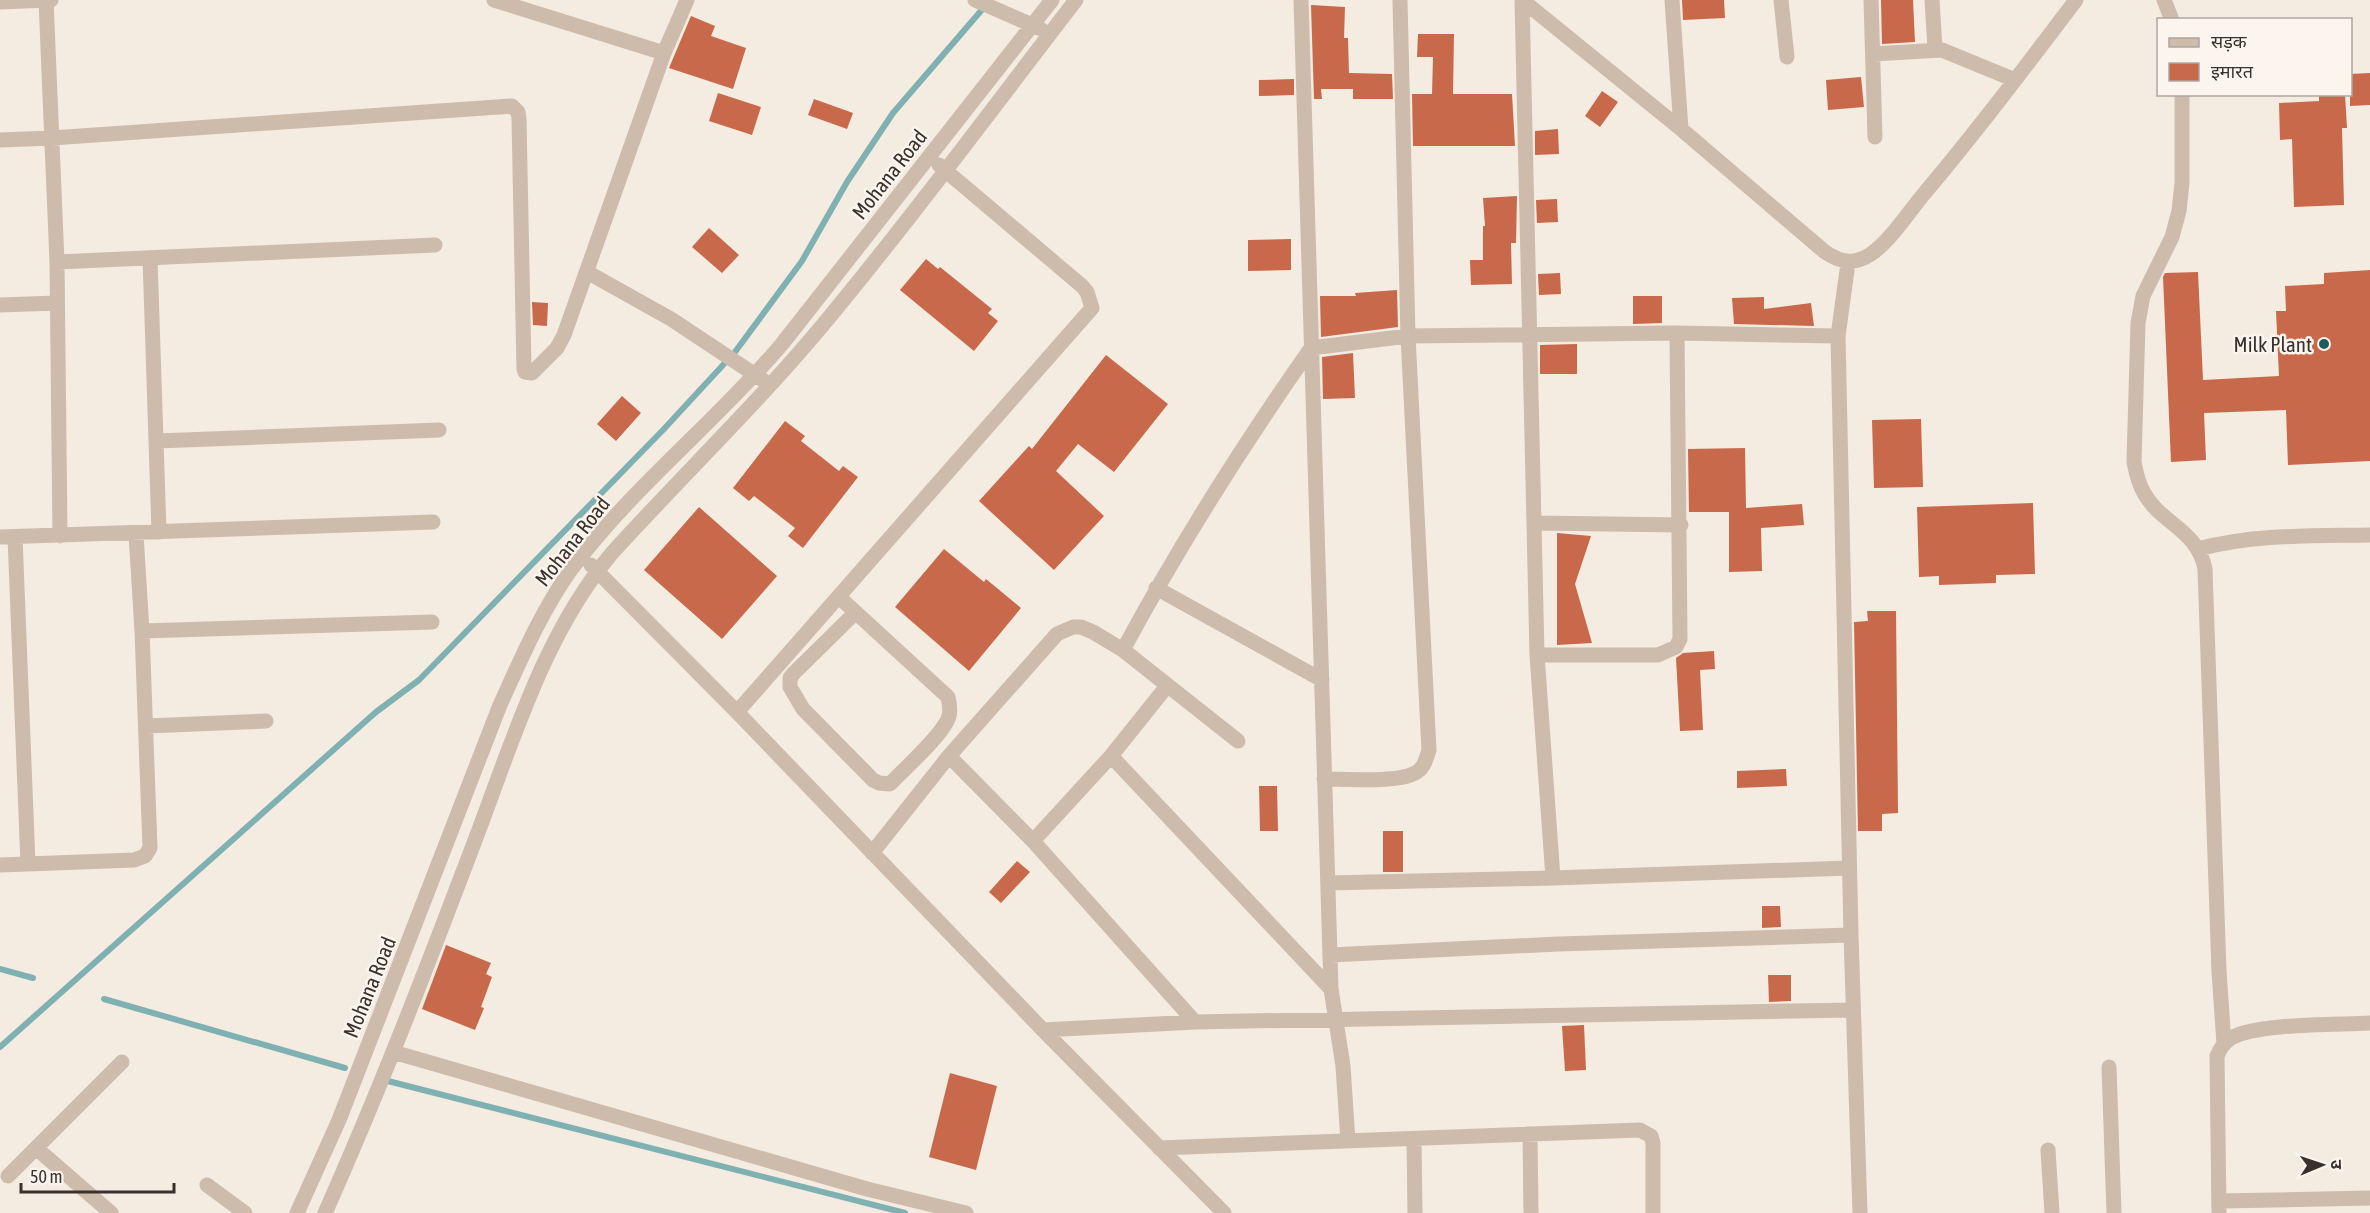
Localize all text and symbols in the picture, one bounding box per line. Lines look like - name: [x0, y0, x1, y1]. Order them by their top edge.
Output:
- legend: [2157, 18, 2352, 96]
- text: सड़क: [2211, 31, 2248, 52]
- text: इमारत: [2211, 61, 2254, 82]
- street label: Mohana Road: [847, 125, 931, 223]
- place label: Milk Plant: [2234, 332, 2312, 356]
- marker: Milk Plant: [2317, 337, 2331, 351]
- street label: Mohana Road: [530, 492, 614, 590]
- street label: Mohana Road: [338, 933, 400, 1041]
- north arrow: [2292, 1135, 2352, 1195]
- scale bar: [21, 1156, 174, 1194]
- text: उ: [2328, 1159, 2346, 1170]
- text: 50 m: [30, 1166, 62, 1187]

